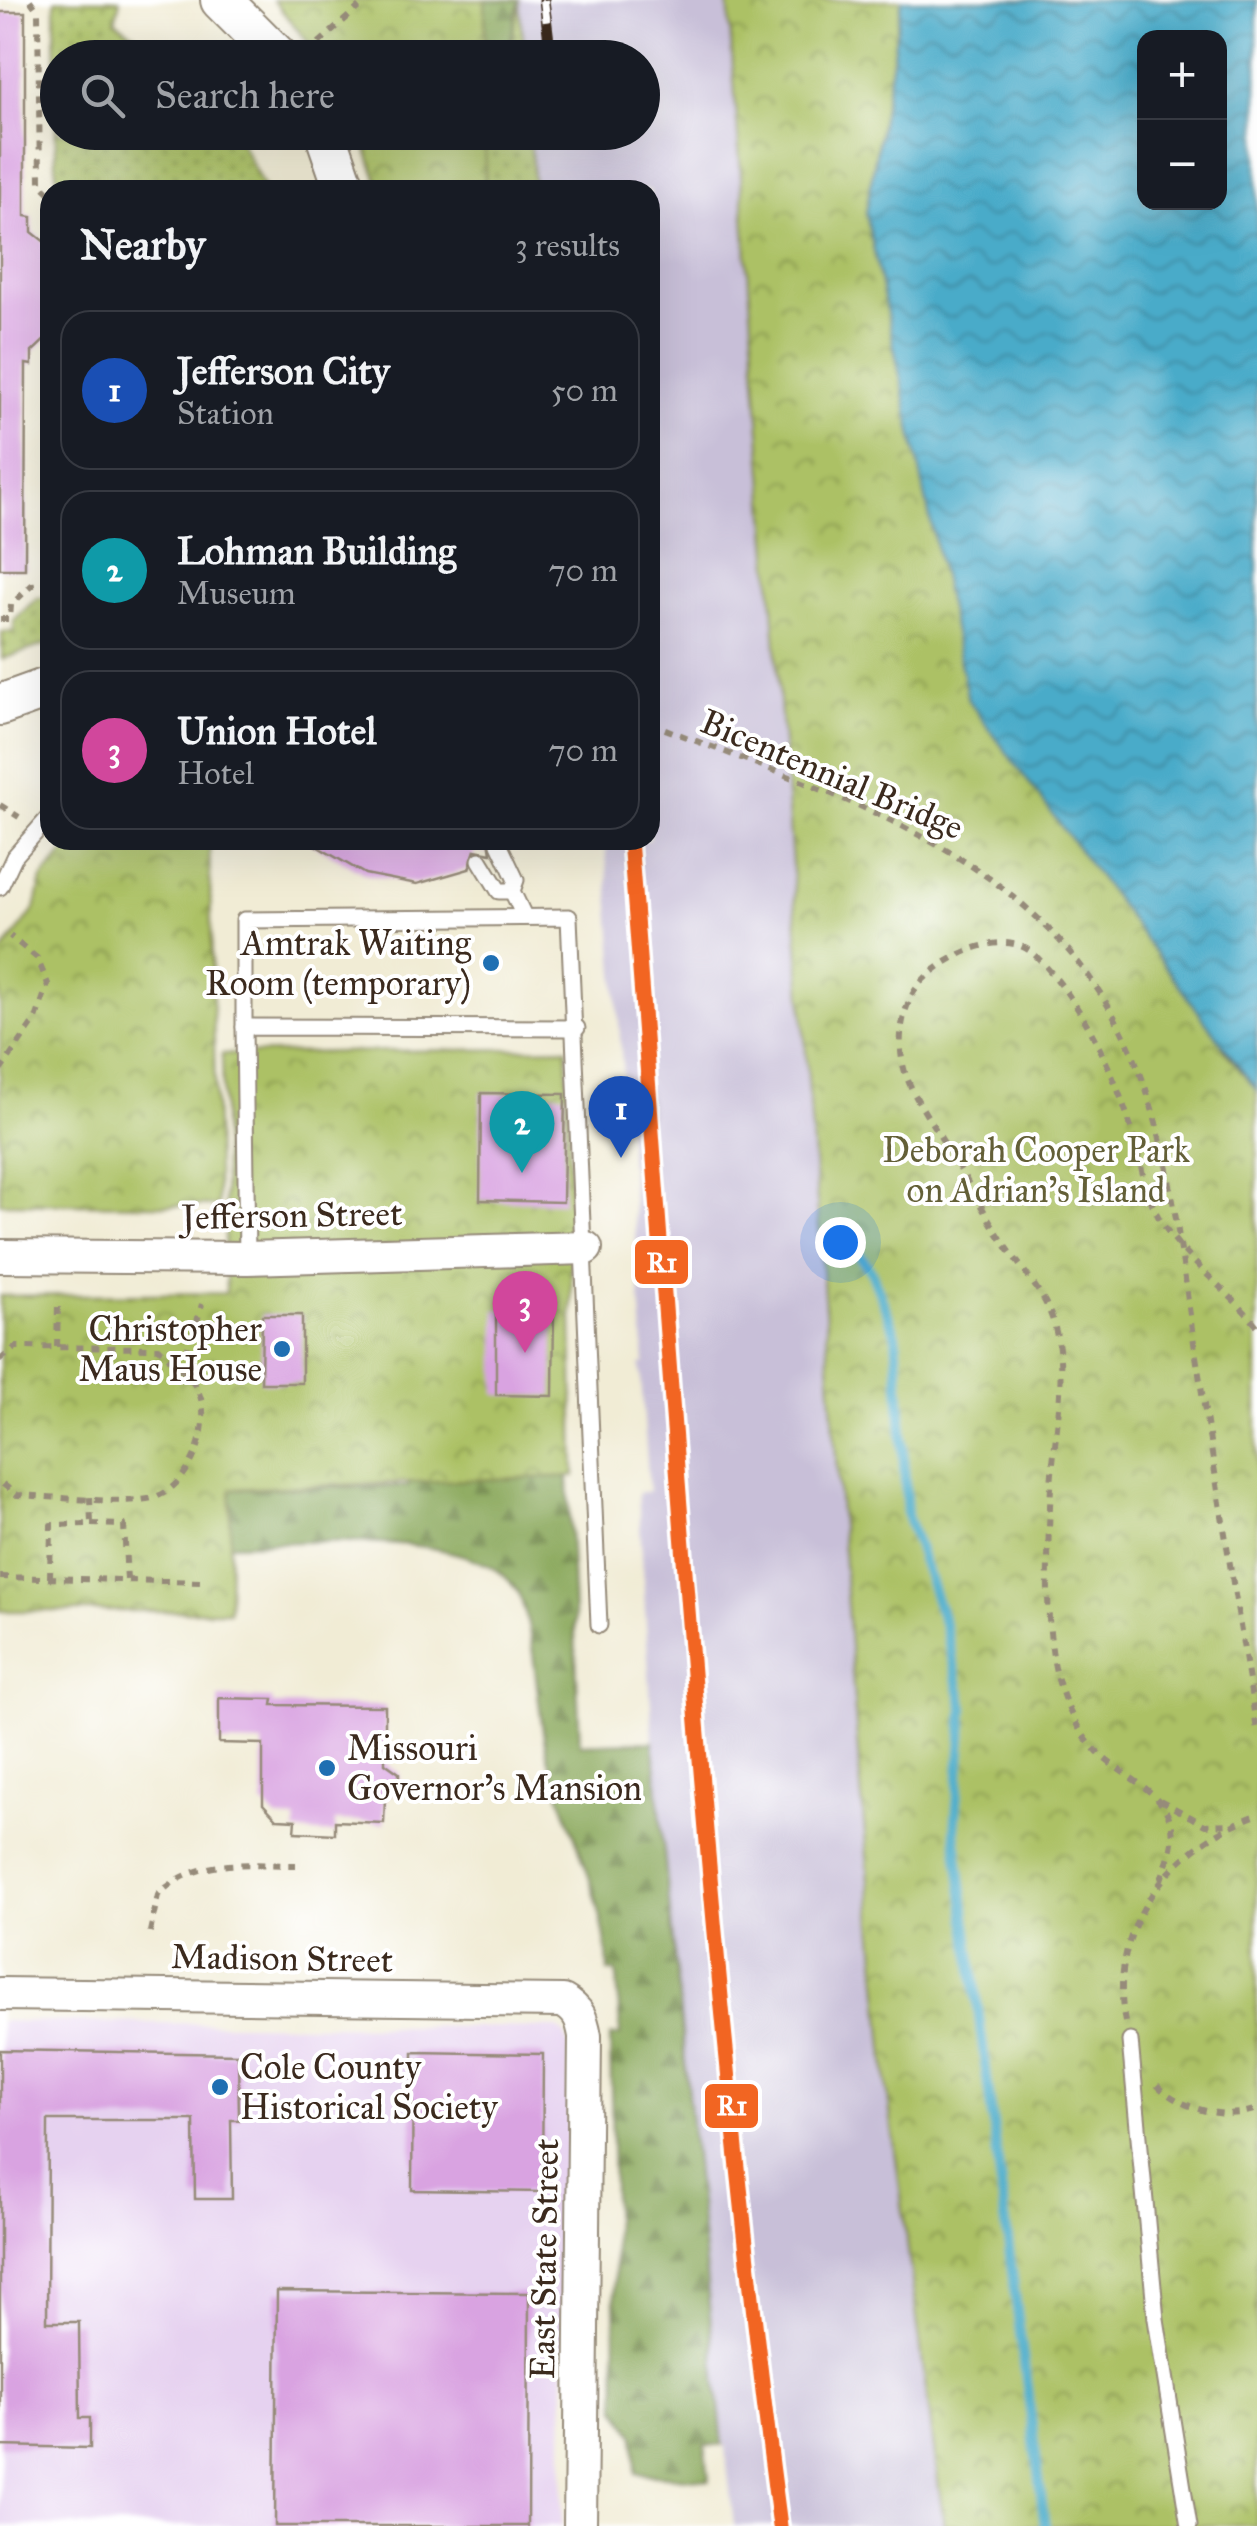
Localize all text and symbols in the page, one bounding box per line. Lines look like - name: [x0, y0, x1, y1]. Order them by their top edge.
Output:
- map controls: [1137, 30, 1227, 210]
- button: +: [1137, 30, 1227, 120]
- search box: [40, 40, 660, 150]
- icon: search: [75, 68, 130, 123]
- text: Search here: [155, 72, 335, 118]
- button: −: [1137, 120, 1227, 210]
- text: Nearby: [80, 219, 205, 271]
- text: 3 results: [515, 226, 620, 265]
- text: Jefferson City: [177, 348, 390, 394]
- text: 1: [108, 371, 121, 410]
- text: 50 m: [551, 371, 618, 410]
- text: Station: [177, 394, 274, 433]
- text: Lohman Building: [177, 528, 456, 574]
- text: 2: [107, 551, 122, 590]
- text: 70 m: [549, 551, 618, 590]
- text: Museum: [177, 574, 296, 613]
- street label: Bicentennial Bridge: [694, 700, 970, 849]
- text: Union Hotel: [177, 708, 377, 754]
- text: 3: [108, 731, 121, 770]
- text: 70 m: [549, 731, 618, 770]
- text: Hotel: [177, 754, 254, 793]
- place label: Amtrak Waiting Room (temporary): [205, 922, 472, 1005]
- marker: Amtrak Waiting Room (temporary): [480, 952, 502, 974]
- pin: 1: [588, 1076, 654, 1158]
- pin: 2: [490, 1090, 554, 1173]
- park label: Deborah Cooper Park on Adrian's Island: [882, 1129, 1191, 1212]
- street label: Jefferson Street: [177, 1192, 403, 1239]
- your location: [815, 1217, 866, 1268]
- line badge: R1: [633, 1238, 690, 1286]
- text: R1: [647, 1245, 677, 1280]
- pin: 3: [492, 1270, 558, 1353]
- place label: Christopher Maus House: [78, 1308, 263, 1391]
- marker: Christopher Maus House: [271, 1338, 293, 1360]
- place label: Missouri Governor's Mansion: [347, 1727, 642, 1810]
- marker: Missouri Governor's Mansion: [316, 1757, 338, 1779]
- street label: Madison Street: [171, 1935, 393, 1982]
- place label: Cole County Historical Society: [240, 2046, 498, 2129]
- marker: Cole County Historical Society: [209, 2076, 231, 2098]
- line badge: R1: [703, 2082, 760, 2130]
- text: R1: [717, 2088, 747, 2123]
- street label: East State Street: [521, 2138, 568, 2380]

